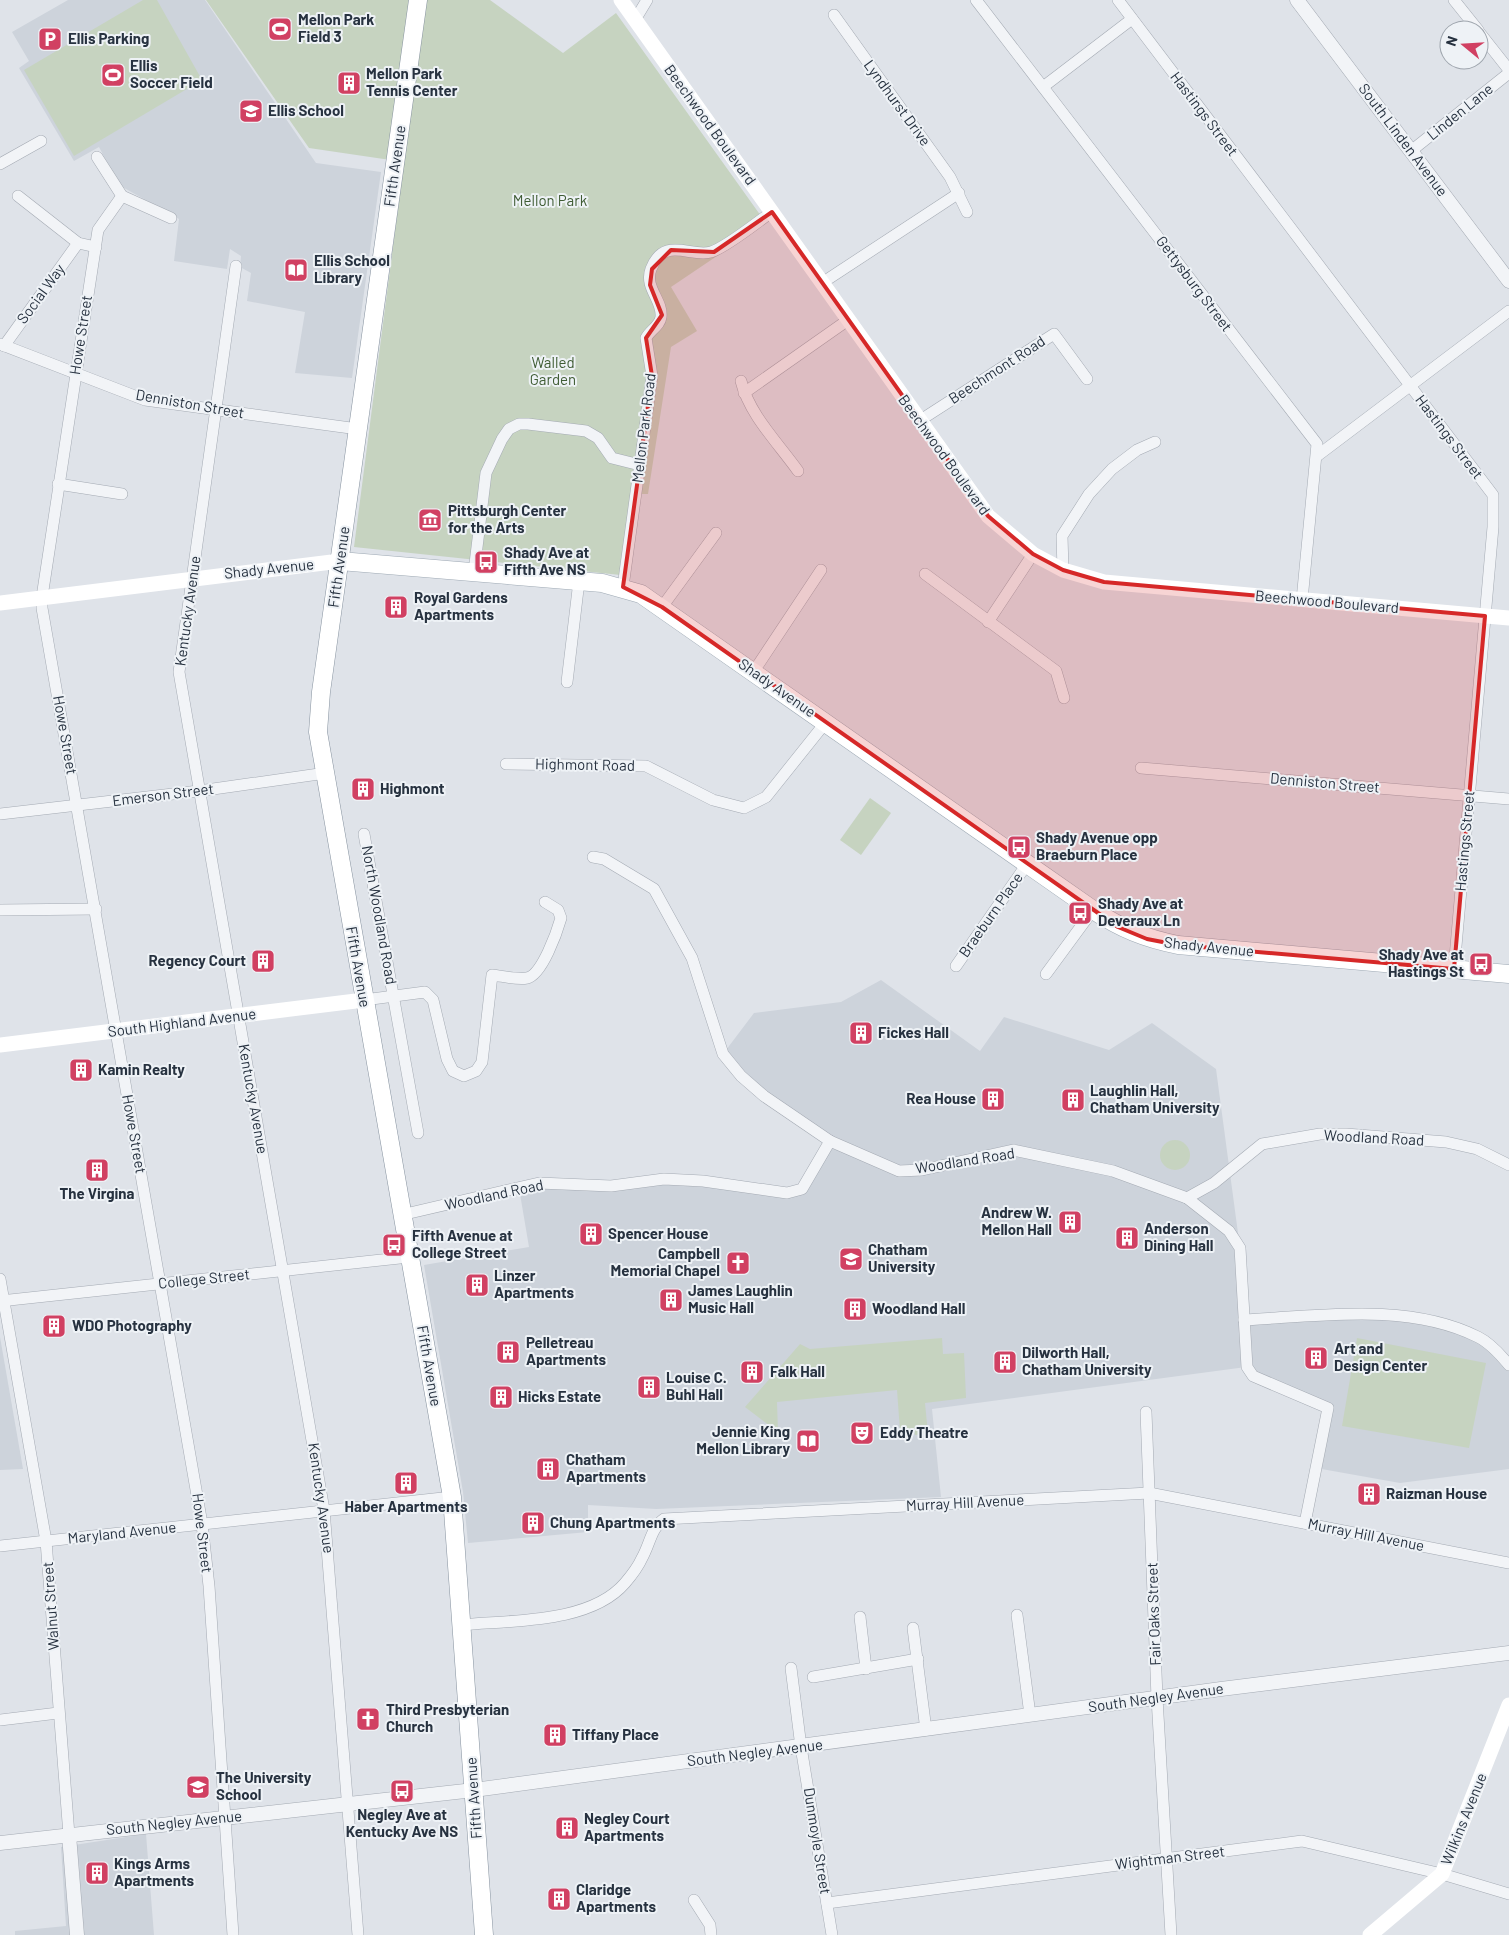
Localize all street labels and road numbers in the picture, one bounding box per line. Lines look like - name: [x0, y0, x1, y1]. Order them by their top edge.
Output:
- street label: Lyndhurst Drive: [861, 56, 935, 149]
- street label: Beechwood Boulevard: [661, 61, 761, 188]
- street label: Hastings Street: [1167, 68, 1242, 159]
- street label: South Linden Avenue: [1355, 79, 1452, 199]
- street label: Linden Lane: [1423, 79, 1496, 143]
- street label: Fifth Avenue: [379, 124, 409, 208]
- street label: Gettysburg Street: [1153, 232, 1237, 335]
- street label: Social Way: [12, 260, 68, 327]
- street label: Howe Street: [65, 294, 95, 376]
- street label: Beechmont Road: [945, 331, 1048, 407]
- street label: Mellon Park Road: [627, 372, 659, 484]
- street label: Denniston Street: [134, 385, 246, 421]
- street label: Beechwood Boulevard: [895, 391, 995, 518]
- street label: Hastings Street: [1412, 391, 1487, 482]
- street label: Fifth Avenue: [323, 525, 353, 609]
- street label: Kentucky Avenue: [170, 554, 204, 667]
- street label: Shady Avenue: [223, 554, 315, 582]
- street label: Beechwood Boulevard: [1254, 586, 1400, 616]
- street label: Shady Avenue: [735, 654, 820, 720]
- street label: Howe Street: [50, 694, 82, 776]
- street label: Highmont Road: [535, 754, 635, 774]
- street label: Denniston Street: [1270, 768, 1381, 796]
- street label: Emerson Street: [111, 779, 215, 809]
- street label: Hastings Street: [1451, 790, 1477, 892]
- street label: North Woodland Road: [359, 844, 401, 986]
- street label: Braeburn Place: [954, 869, 1026, 960]
- street label: Fifth Avenue: [343, 925, 375, 1009]
- street label: Shady Avenue: [1163, 932, 1255, 960]
- street label: South Highland Avenue: [107, 1004, 257, 1040]
- street label: Kentucky Avenue: [235, 1042, 273, 1155]
- street label: Howe Street: [119, 1093, 151, 1175]
- street label: Woodland Road: [1323, 1125, 1425, 1149]
- street label: Woodland Road: [914, 1143, 1016, 1177]
- street label: Woodland Road: [443, 1175, 545, 1213]
- street label: College Street: [157, 1264, 251, 1292]
- street label: Fifth Avenue: [414, 1324, 446, 1408]
- street label: Kentucky Avenue: [305, 1441, 339, 1554]
- street label: Murray Hill Avenue: [905, 1490, 1025, 1514]
- street label: Howe Street: [189, 1492, 217, 1574]
- street label: Murray Hill Avenue: [1306, 1514, 1426, 1554]
- street label: Maryland Avenue: [67, 1517, 177, 1547]
- street label: Walnut Street: [38, 1561, 62, 1651]
- street label: Fair Oaks Street: [1142, 1562, 1164, 1666]
- street label: South Negley Avenue: [1087, 1679, 1225, 1715]
- street label: South Negley Avenue: [686, 1735, 824, 1769]
- street label: Fifth Avenue: [461, 1757, 485, 1840]
- street label: Wilkins Avenue: [1436, 1770, 1490, 1867]
- street label: Dunmoyle Street: [801, 1786, 835, 1895]
- street label: South Negley Avenue: [105, 1806, 243, 1838]
- street label: Wightman Street: [1114, 1841, 1226, 1873]

